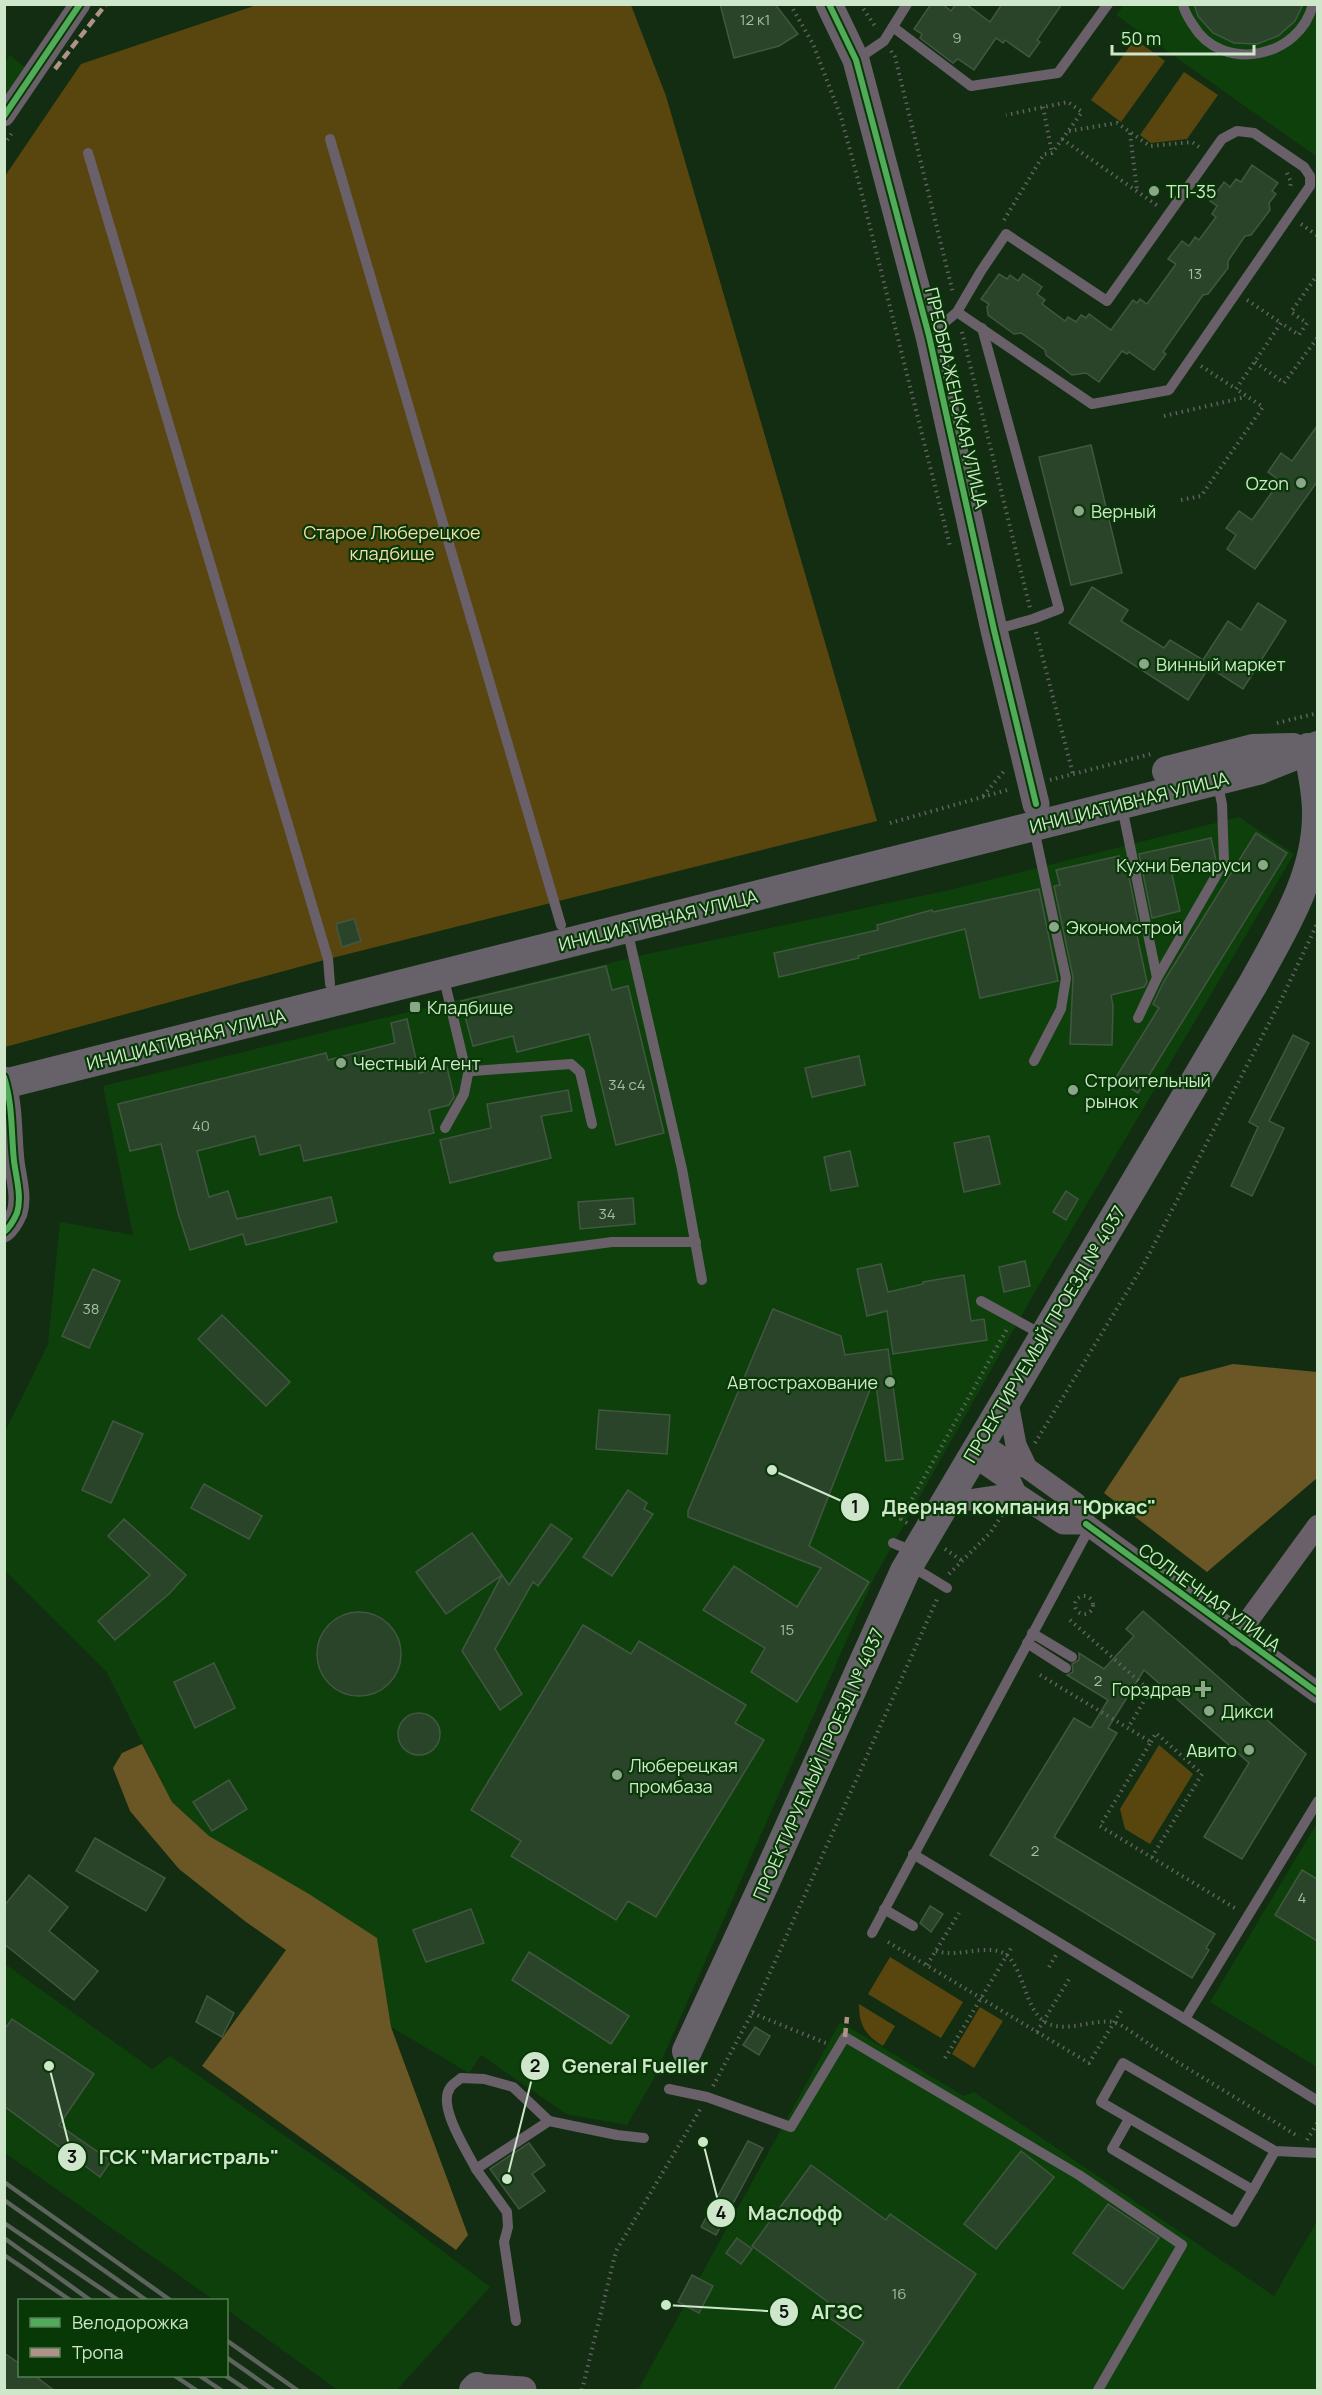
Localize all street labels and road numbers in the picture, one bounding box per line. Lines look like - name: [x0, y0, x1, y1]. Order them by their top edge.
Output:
- street label: ПРЕОБРАЖЕНСКАЯ УЛИЦА: [920, 285, 994, 512]
- street label: ИНИЦИАТИВНАЯ УЛИЦА: [1027, 765, 1232, 838]
- street label: ИНИЦИАТИВНАЯ УЛИЦА: [556, 883, 761, 956]
- street label: ИНИЦИАТИВНАЯ УЛИЦА: [84, 1002, 289, 1075]
- street label: ПРОЕКТИРУЕМЫЙ ПРОЕЗД № 4037: [958, 1201, 1130, 1467]
- street label: СОЛНЕЧНАЯ УЛИЦА: [1134, 1537, 1286, 1657]
- street label: ПРОЕКТИРУЕМЫЙ ПРОЕЗД № 4037: [747, 1624, 889, 1904]

